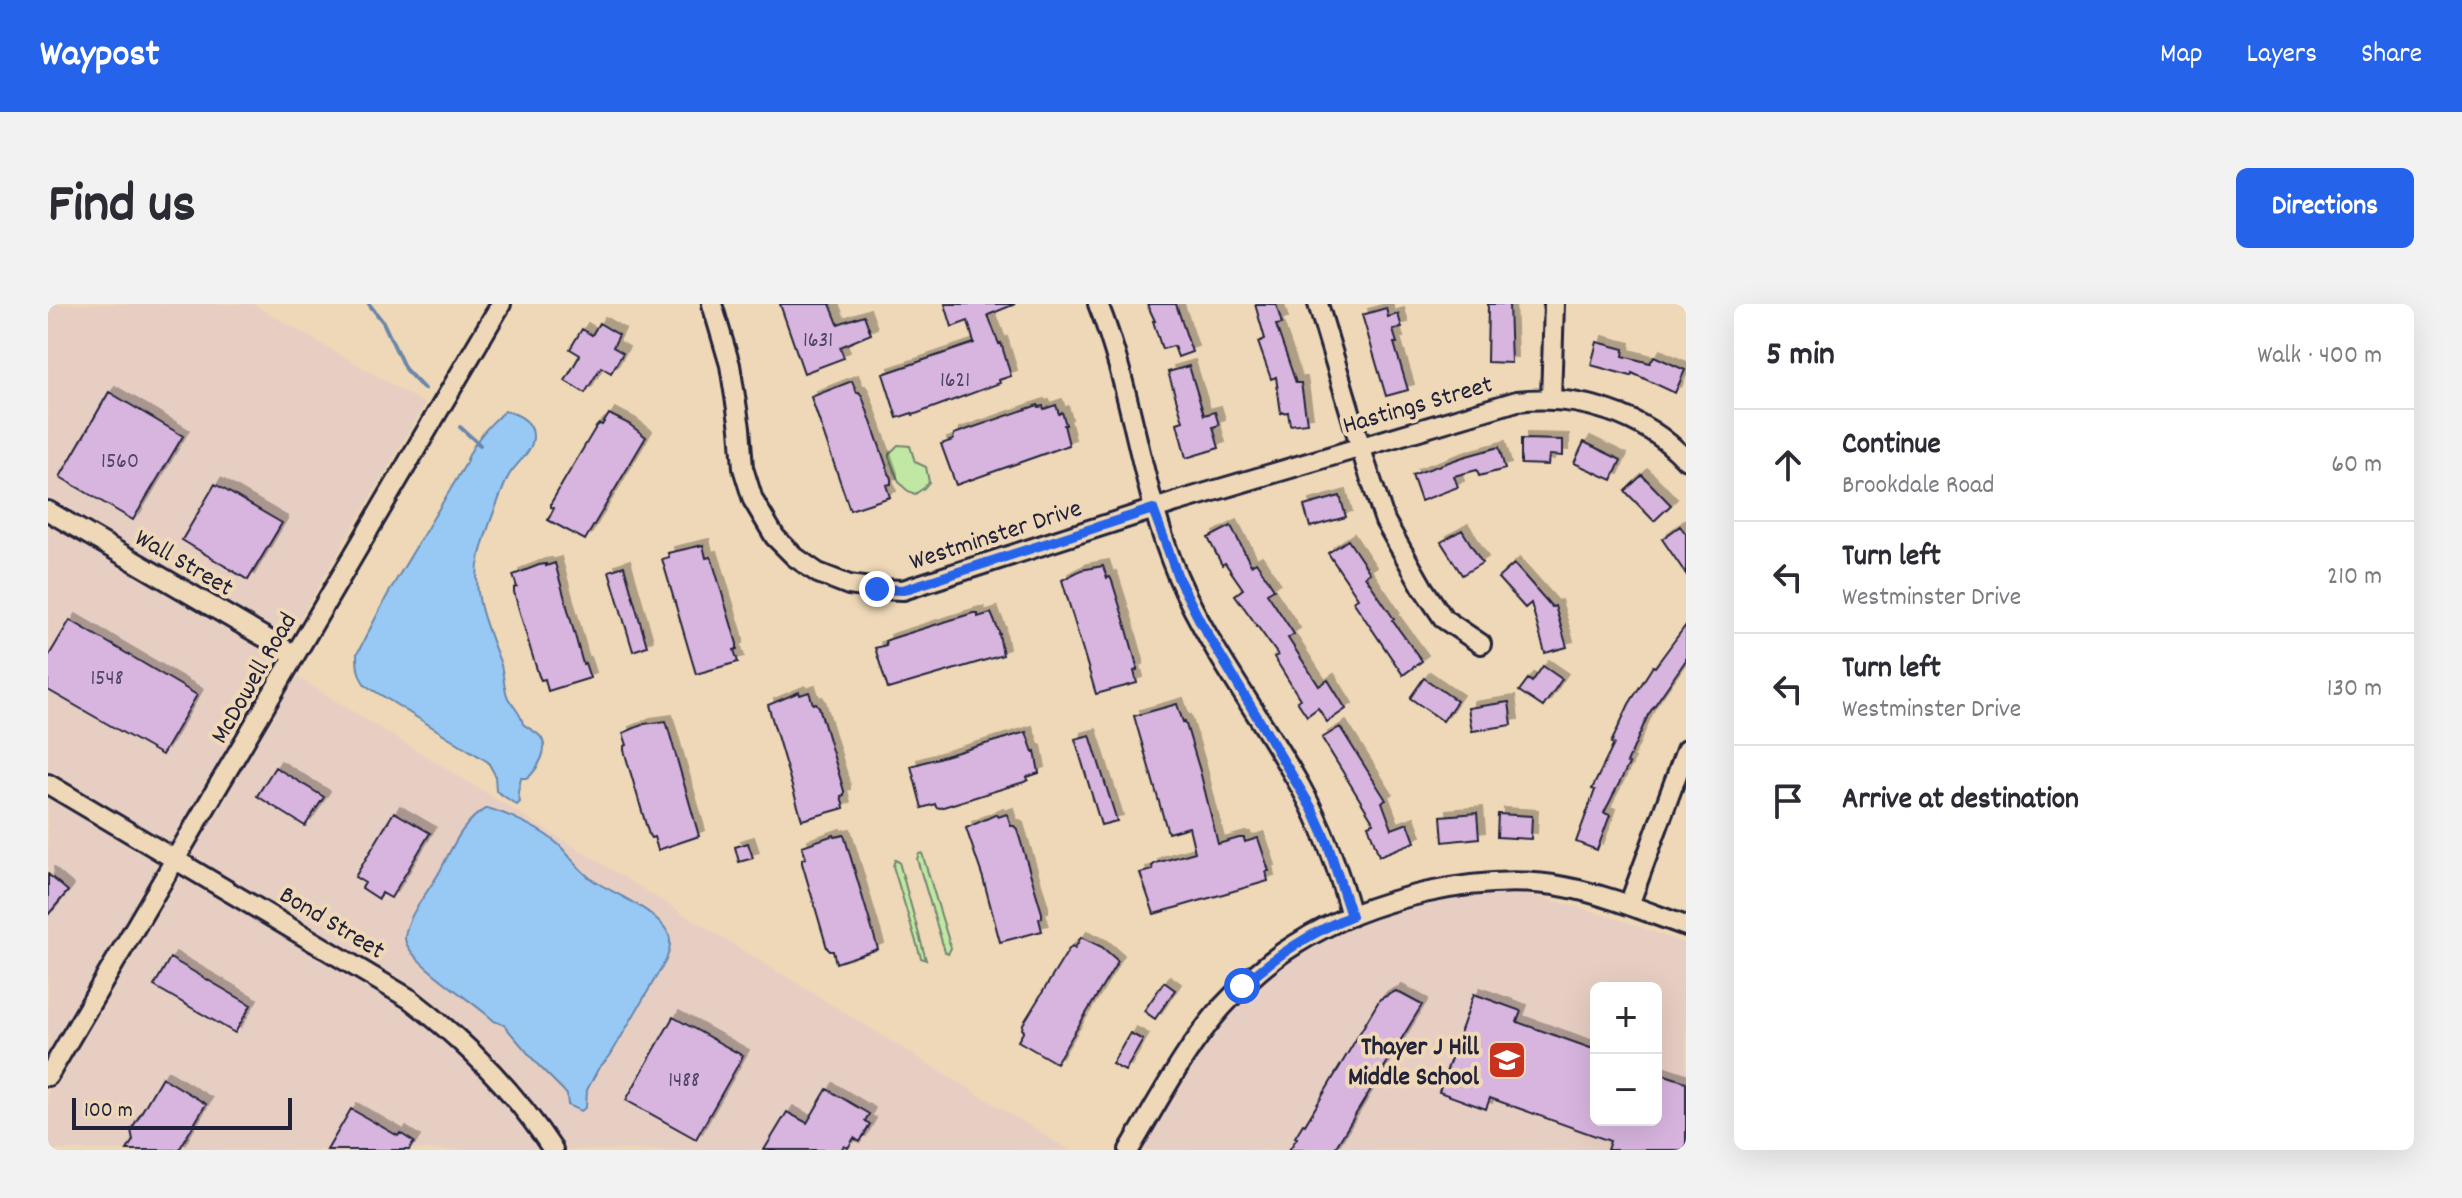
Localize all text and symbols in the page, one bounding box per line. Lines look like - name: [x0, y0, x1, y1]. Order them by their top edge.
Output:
- text: Waypost: [40, 29, 159, 84]
- text: Map: [2160, 36, 2203, 76]
- text: Layers: [2247, 36, 2317, 76]
- text: Share: [2361, 36, 2422, 76]
- text: Find us: [48, 168, 196, 248]
- button: Directions: [2236, 168, 2414, 248]
- house number: 1631: [803, 326, 833, 357]
- text: 5 min: [1766, 332, 1835, 381]
- text: Walk · 400 m: [2257, 338, 2382, 375]
- house number: 1621: [940, 366, 970, 397]
- street label: Hastings Street: [1339, 367, 1498, 445]
- text: Continue: [1842, 425, 1941, 468]
- icon: ahead: [1766, 443, 1810, 487]
- house number: 1560: [101, 447, 139, 478]
- text: 60 m: [2331, 447, 2382, 484]
- text: Brookdale Road: [1842, 468, 1994, 505]
- street label: Westminster Drive: [905, 491, 1087, 582]
- street label: Wall Street: [127, 521, 240, 607]
- text: Turn left: [1842, 537, 1941, 580]
- icon: left: [1766, 555, 1810, 599]
- text: 210 m: [2327, 559, 2382, 596]
- route end: [859, 571, 895, 607]
- text: Westminster Drive: [1842, 580, 2021, 617]
- street label: McDowell Road: [203, 606, 308, 751]
- text: Turn left: [1842, 649, 1941, 692]
- house number: 1548: [91, 664, 123, 695]
- icon: left: [1766, 667, 1810, 711]
- text: 130 m: [2327, 671, 2382, 708]
- text: Westminster Drive: [1842, 692, 2021, 729]
- icon: arrive: [1766, 779, 1810, 823]
- text: Arrive at destination: [1842, 780, 2079, 823]
- street label: Bond Street: [271, 878, 391, 970]
- route start: [1224, 968, 1260, 1004]
- map controls: [1590, 982, 1662, 1126]
- button: +: [1590, 982, 1662, 1054]
- place label: Thayer J Hill Middle School: [1348, 1030, 1480, 1097]
- school or university icon: Thayer J Hill Middle School: [1486, 1039, 1528, 1081]
- button: −: [1590, 1054, 1662, 1126]
- house number: 1488: [668, 1066, 700, 1097]
- scale bar: [72, 1094, 292, 1130]
- text: 100 m: [84, 1096, 133, 1127]

